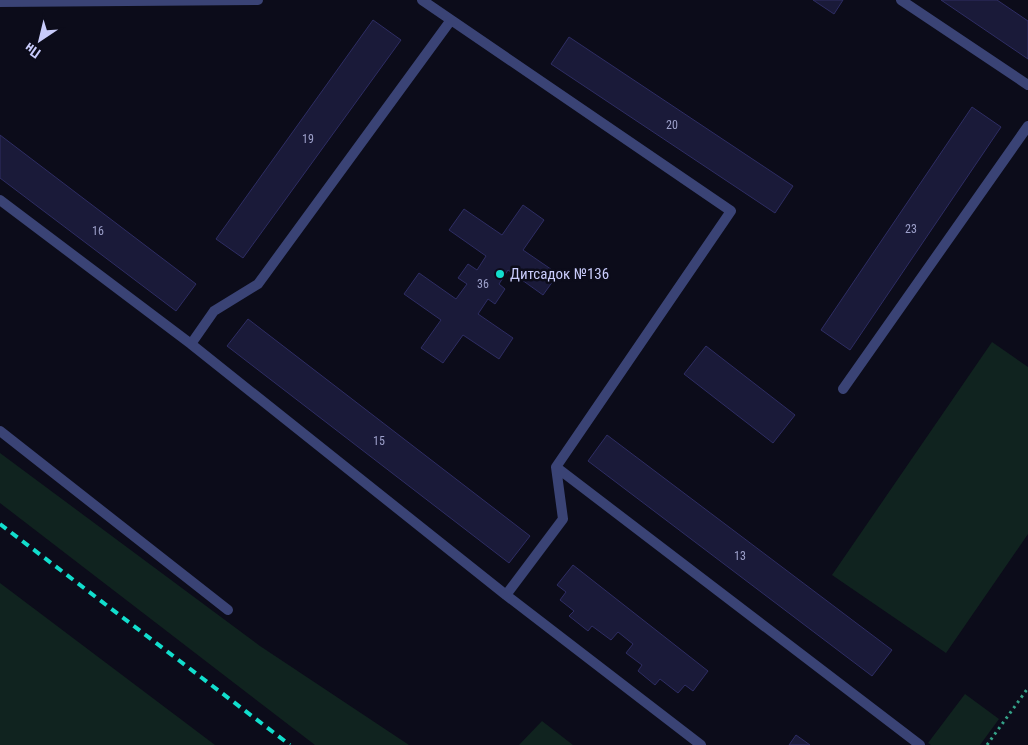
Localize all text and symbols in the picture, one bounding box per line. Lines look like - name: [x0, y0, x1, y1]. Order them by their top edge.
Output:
- north arrow: [15, 15, 65, 65]
- text: Пн: [22, 40, 44, 62]
- house number: 20: [666, 118, 678, 132]
- house number: 19: [302, 132, 314, 146]
- house number: 23: [905, 222, 917, 236]
- house number: 16: [92, 224, 104, 238]
- place label: Дитсадок №136: [510, 265, 609, 283]
- marker: Дитсадок №136: [494, 268, 506, 280]
- house number: 36: [477, 277, 489, 291]
- house number: 15: [373, 434, 385, 448]
- house number: 13: [734, 549, 746, 563]

